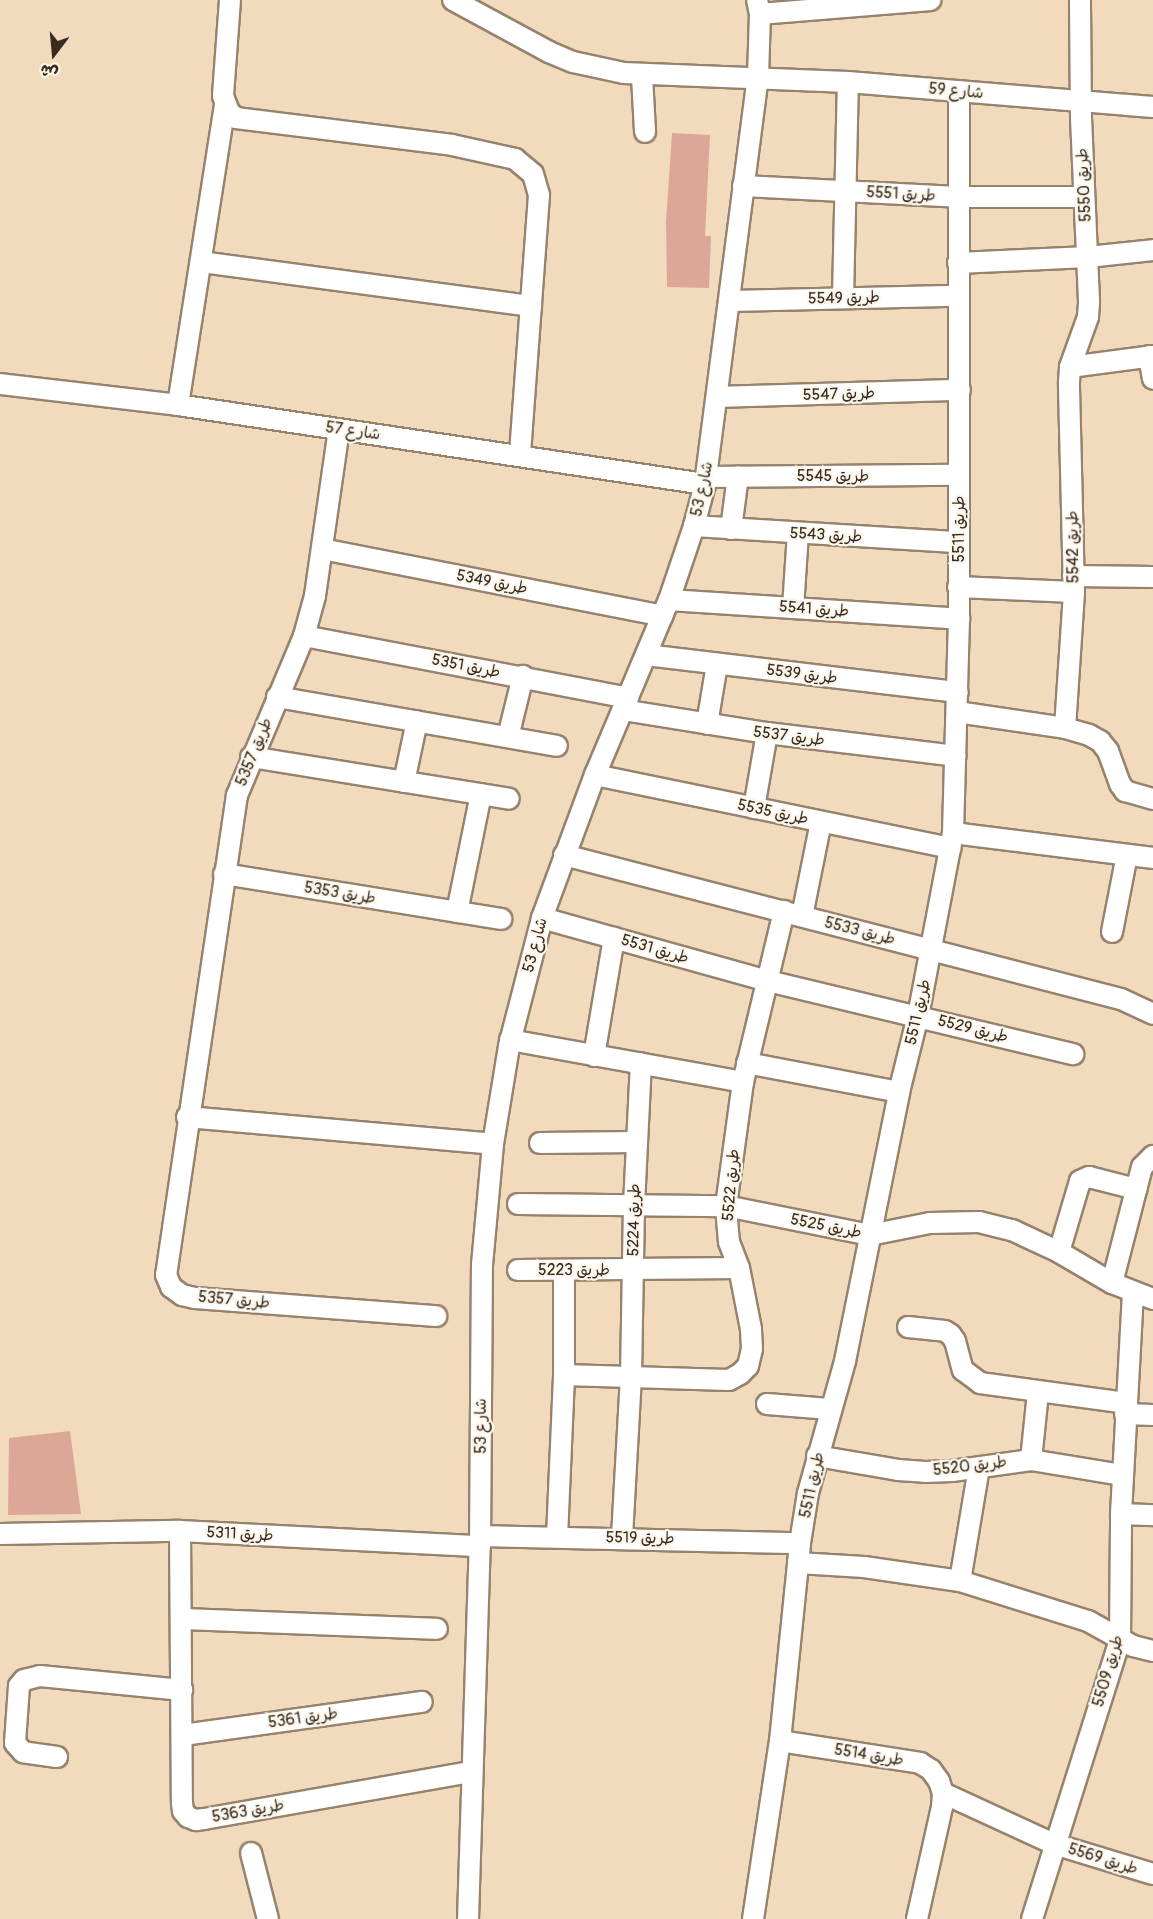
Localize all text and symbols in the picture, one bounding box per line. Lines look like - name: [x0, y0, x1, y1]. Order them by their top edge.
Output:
- north arrow: [24, 24, 84, 84]
- text: ش: [38, 59, 60, 83]
- street label: شارع 59: [928, 79, 984, 103]
- street label: طريق 5550: [1072, 148, 1096, 222]
- street label: طريق 5551: [866, 183, 936, 205]
- street label: طريق 5549: [808, 288, 880, 308]
- street label: طريق 5547: [803, 383, 875, 405]
- street label: شارع 57: [324, 418, 382, 444]
- street label: شارع 53: [687, 460, 717, 518]
- street label: طريق 5545: [797, 466, 869, 486]
- street label: طريق 5511: [949, 496, 969, 562]
- street label: طريق 5542: [1063, 511, 1083, 583]
- street label: طريق 5543: [789, 524, 863, 546]
- street label: طريق 5349: [455, 566, 529, 598]
- street label: طريق 5541: [778, 597, 850, 621]
- street label: طريق 5351: [430, 650, 502, 682]
- street label: طريق 5539: [765, 660, 839, 688]
- street label: طريق 5357: [232, 715, 276, 789]
- street label: طريق 5537: [752, 722, 826, 750]
- street label: طريق 5535: [736, 795, 810, 829]
- street label: طريق 5353: [303, 878, 377, 908]
- street label: طريق 5533: [823, 913, 897, 949]
- street label: شارع 53: [519, 916, 551, 974]
- street label: طريق 5531: [619, 930, 691, 968]
- street label: طريق 5511: [901, 977, 935, 1047]
- street label: طريق 5529: [936, 1011, 1010, 1047]
- street label: طريق 5522: [718, 1148, 744, 1222]
- street label: طريق 5224: [624, 1183, 644, 1257]
- street label: طريق 5525: [789, 1210, 863, 1242]
- street label: طريق 5223: [538, 1260, 610, 1280]
- street label: طريق 5357: [197, 1287, 271, 1313]
- street label: شارع 53: [471, 1398, 491, 1454]
- street label: طريق 5511: [796, 1450, 828, 1520]
- street label: طريق 5520: [932, 1452, 1008, 1480]
- street label: طريق 5311: [206, 1523, 274, 1545]
- street label: طريق 5519: [605, 1528, 675, 1548]
- street label: طريق 5509: [1089, 1633, 1127, 1709]
- street label: طريق 5361: [267, 1704, 339, 1732]
- street label: طريق 5514: [833, 1740, 905, 1770]
- street label: طريق 5363: [210, 1795, 286, 1827]
- street label: طريق 5569: [1066, 1839, 1140, 1879]

